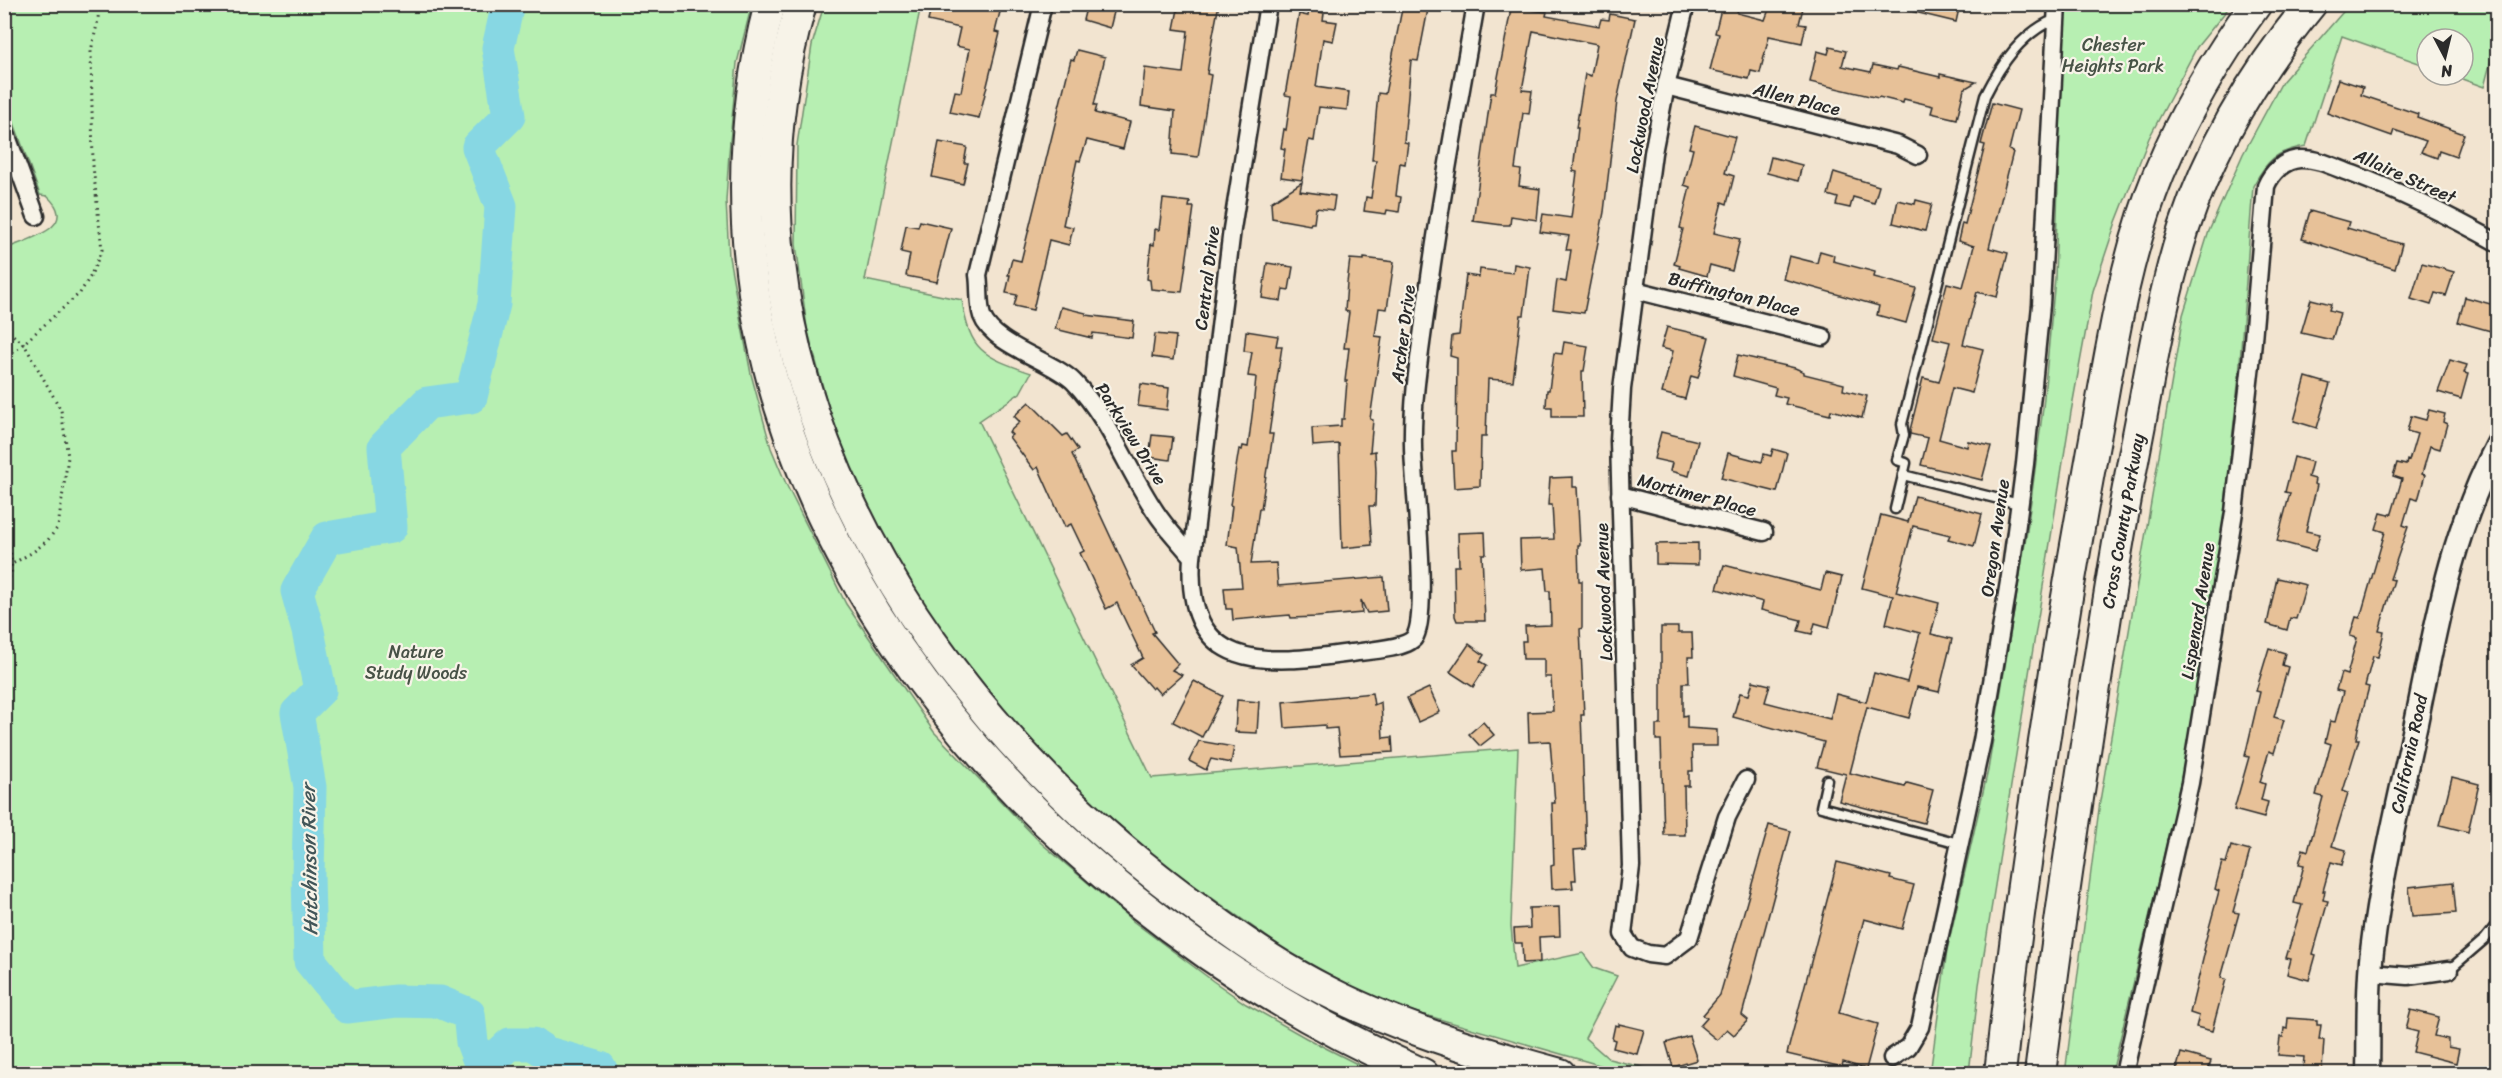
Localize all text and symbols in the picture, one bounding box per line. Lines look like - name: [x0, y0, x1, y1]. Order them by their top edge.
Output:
- north arrow: [2415, 27, 2475, 87]
- park label: Chester Heights Park: [2062, 29, 2164, 82]
- street label: Lockwood Avenue: [1616, 34, 1674, 176]
- text: N: [2439, 56, 2455, 87]
- street label: Allen Place: [1749, 73, 1844, 125]
- street label: Allaire Street: [2348, 139, 2462, 213]
- street label: Central Drive: [1185, 224, 1229, 332]
- street label: Buffington Place: [1665, 262, 1803, 326]
- street label: Archer Drive: [1381, 283, 1425, 386]
- street label: Parkview Drive: [1086, 376, 1176, 492]
- street label: Cross County Parkway: [2092, 430, 2154, 611]
- street label: Mortimer Place: [1634, 464, 1760, 526]
- street label: Oregon Avenue: [1971, 477, 2019, 599]
- street label: Lockwood Avenue: [1586, 522, 1622, 662]
- street label: Lispenard Avenue: [2171, 540, 2225, 682]
- park label: Nature Study Woods: [365, 636, 468, 689]
- street label: California Road: [2381, 690, 2438, 817]
- water label: Hutchinson River: [291, 780, 328, 936]

